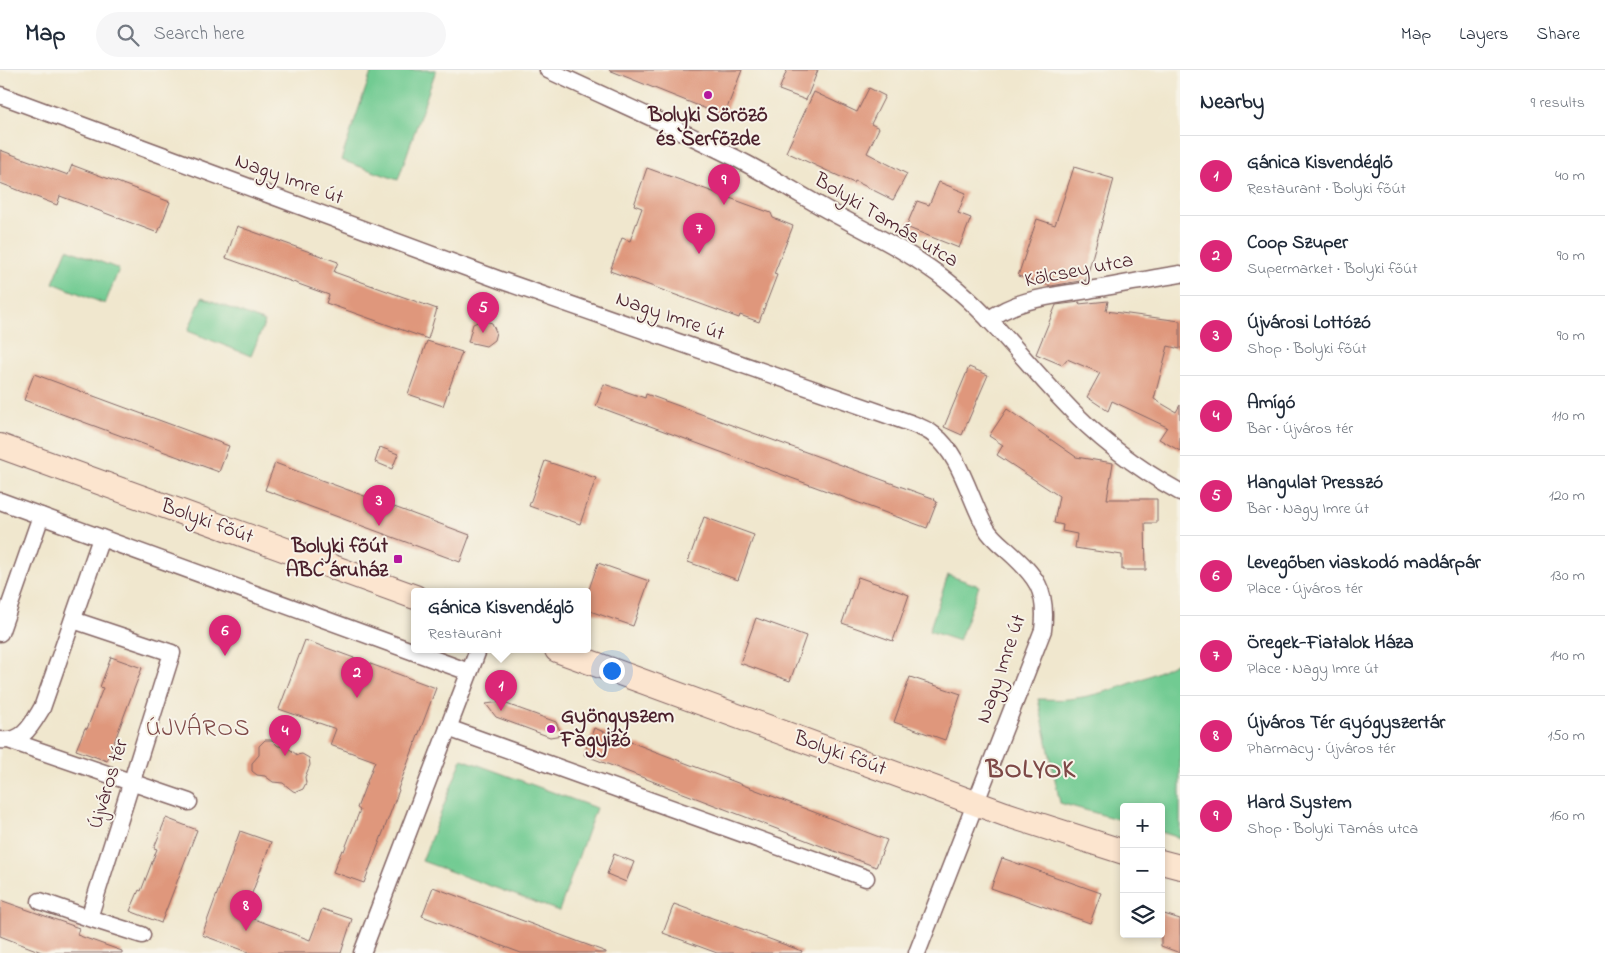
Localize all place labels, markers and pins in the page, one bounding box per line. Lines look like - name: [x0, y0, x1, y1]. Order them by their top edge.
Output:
- marker: Bolyki Söröző és Serfőzde: [702, 89, 714, 101]
- place label: Bolyki Söröző és Serfőzde: [647, 101, 768, 155]
- pin: 9: [708, 164, 740, 205]
- pin: 7: [683, 213, 715, 254]
- pin: 5: [467, 292, 499, 333]
- pin: 3: [363, 485, 395, 526]
- place label: Bolyki főút ABC áruház: [286, 532, 389, 586]
- marker: Bolyki főút ABC áruház: [392, 553, 404, 565]
- pin: 6: [209, 615, 241, 656]
- pin: 2: [341, 657, 373, 698]
- pin: 1: [485, 670, 517, 711]
- place label: Gyöngyszem Fagyizó: [560, 702, 674, 758]
- pin: 4: [269, 715, 301, 756]
- marker: Gyöngyszem Fagyizó: [545, 723, 557, 735]
- pin: 8: [230, 890, 262, 931]

